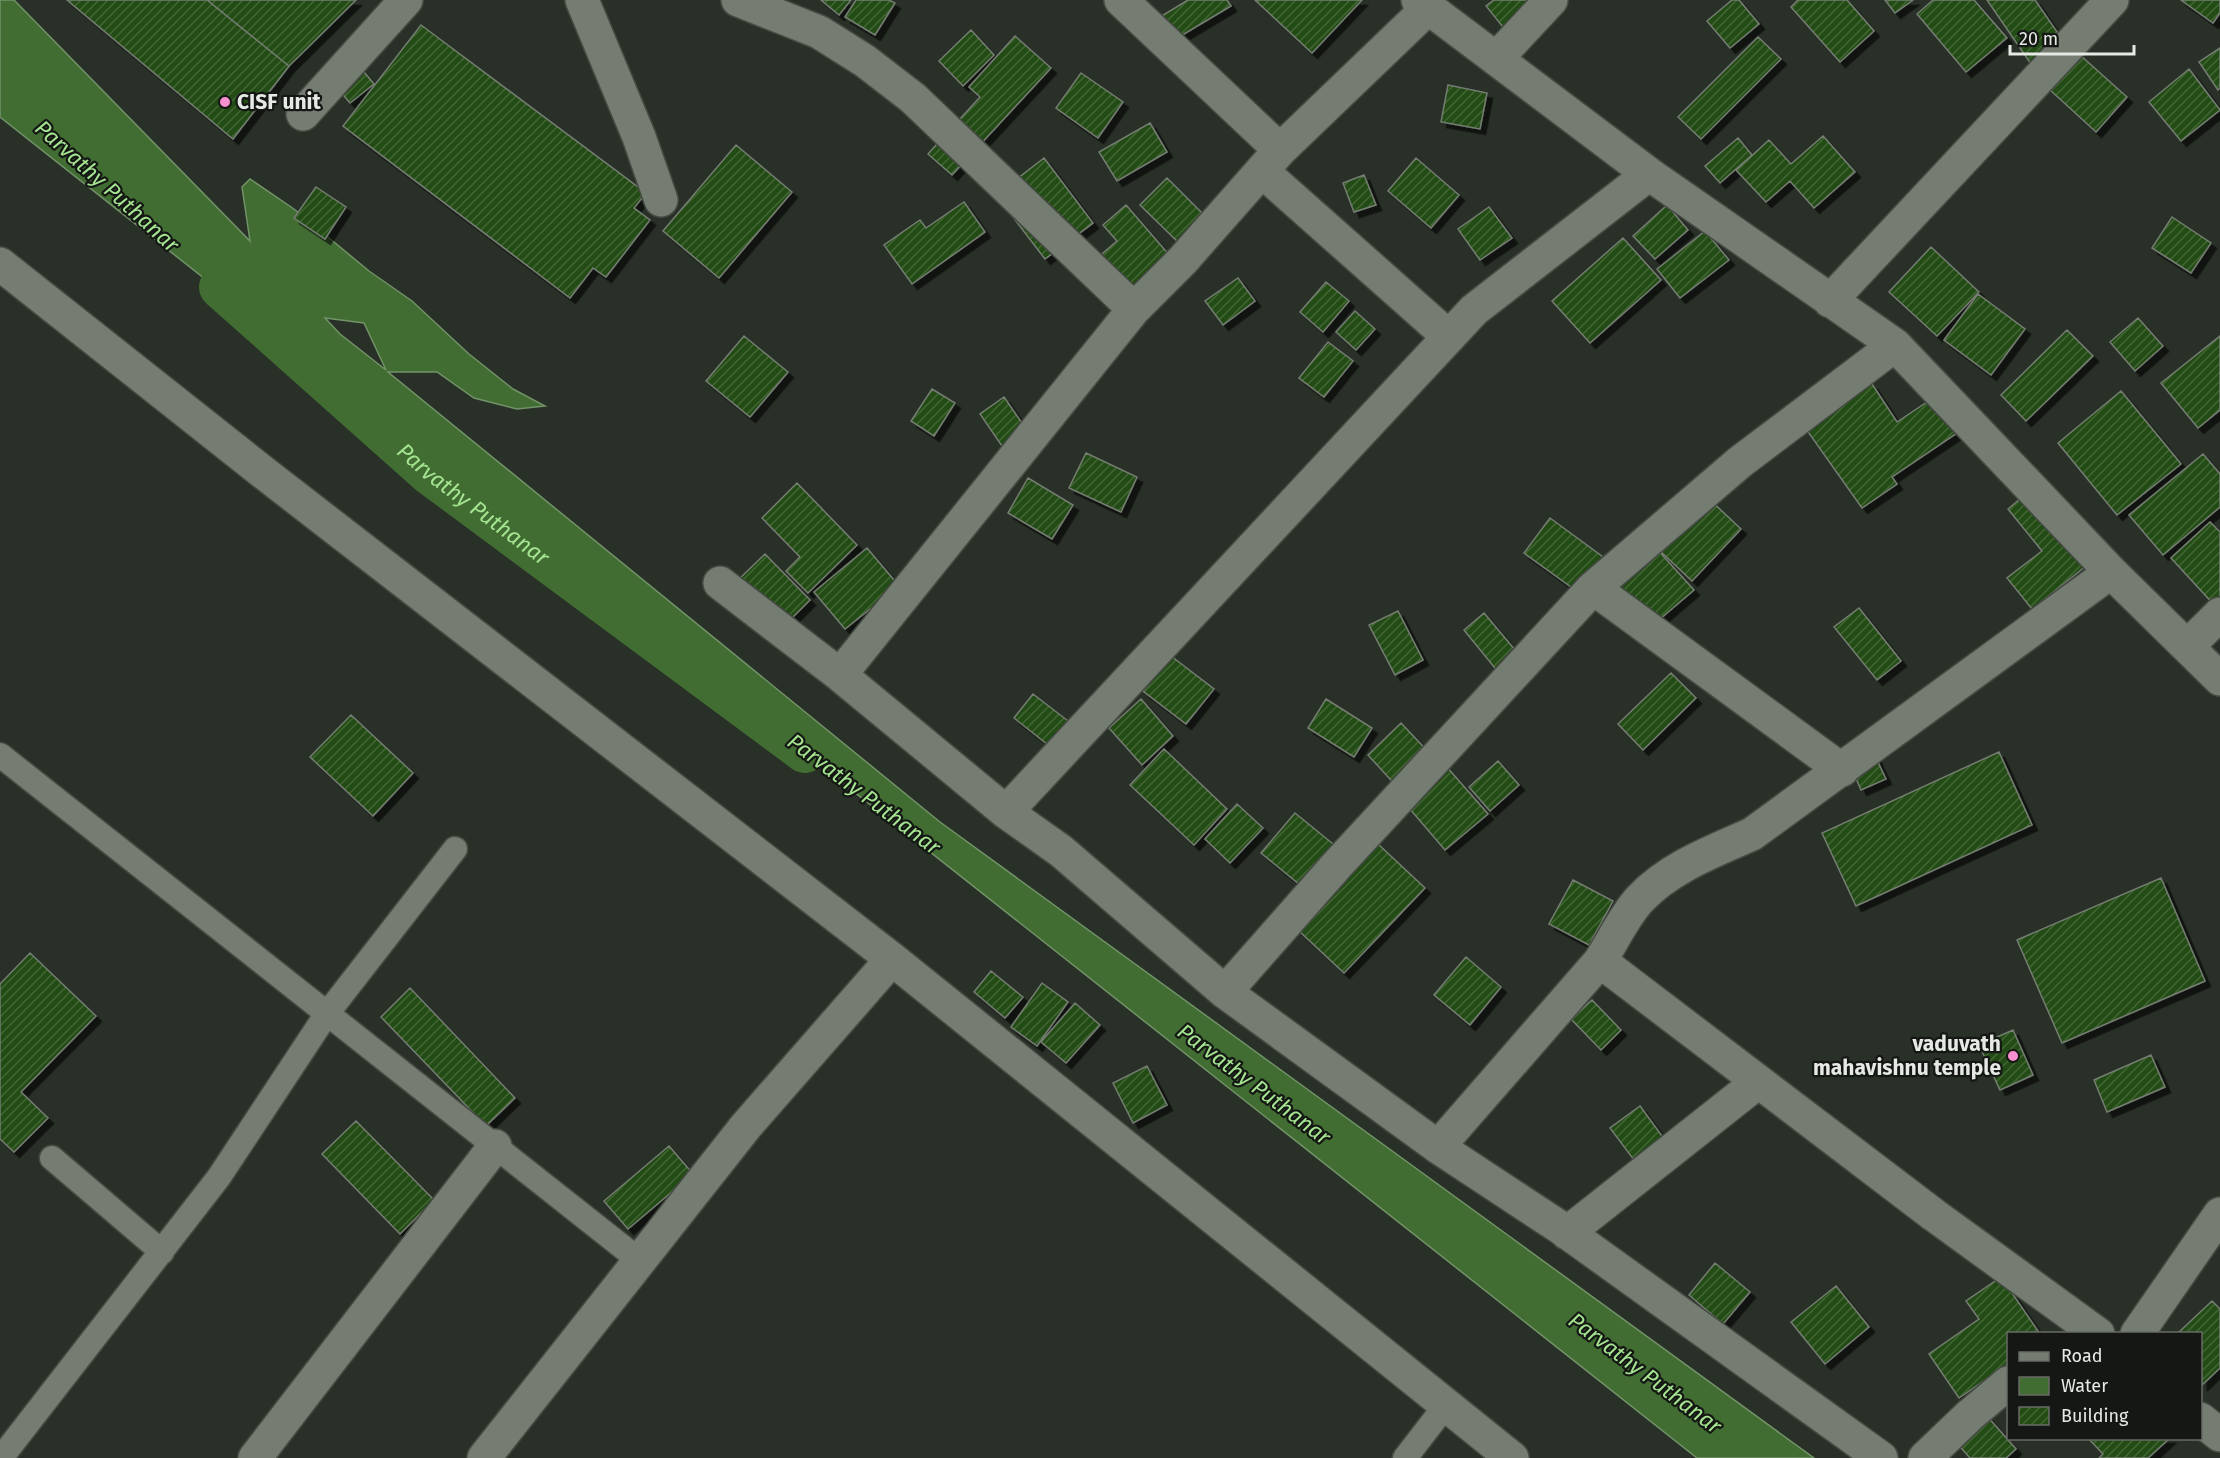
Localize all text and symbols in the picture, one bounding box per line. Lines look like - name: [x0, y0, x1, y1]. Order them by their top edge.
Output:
- scale bar: [2010, 18, 2134, 56]
- text: 20 m: [2019, 28, 2058, 50]
- place label: CISF unit: [237, 89, 321, 115]
- marker: CISF unit: [218, 95, 232, 109]
- water label: Parvathy Puthanar: [29, 114, 185, 258]
- water label: Parvathy Puthanar: [392, 437, 555, 571]
- water label: Parvathy Puthanar: [782, 728, 946, 861]
- water label: Parvathy Puthanar: [1172, 1018, 1336, 1151]
- place label: vaduvath mahavishnu temple: [1813, 1031, 2001, 1081]
- marker: vaduvath mahavishnu temple: [2006, 1049, 2020, 1063]
- water label: Parvathy Puthanar: [1563, 1307, 1727, 1440]
- legend: [2007, 1332, 2202, 1440]
- text: Road: [2061, 1345, 2103, 1367]
- text: Water: [2061, 1375, 2108, 1397]
- text: Building: [2061, 1405, 2129, 1427]

